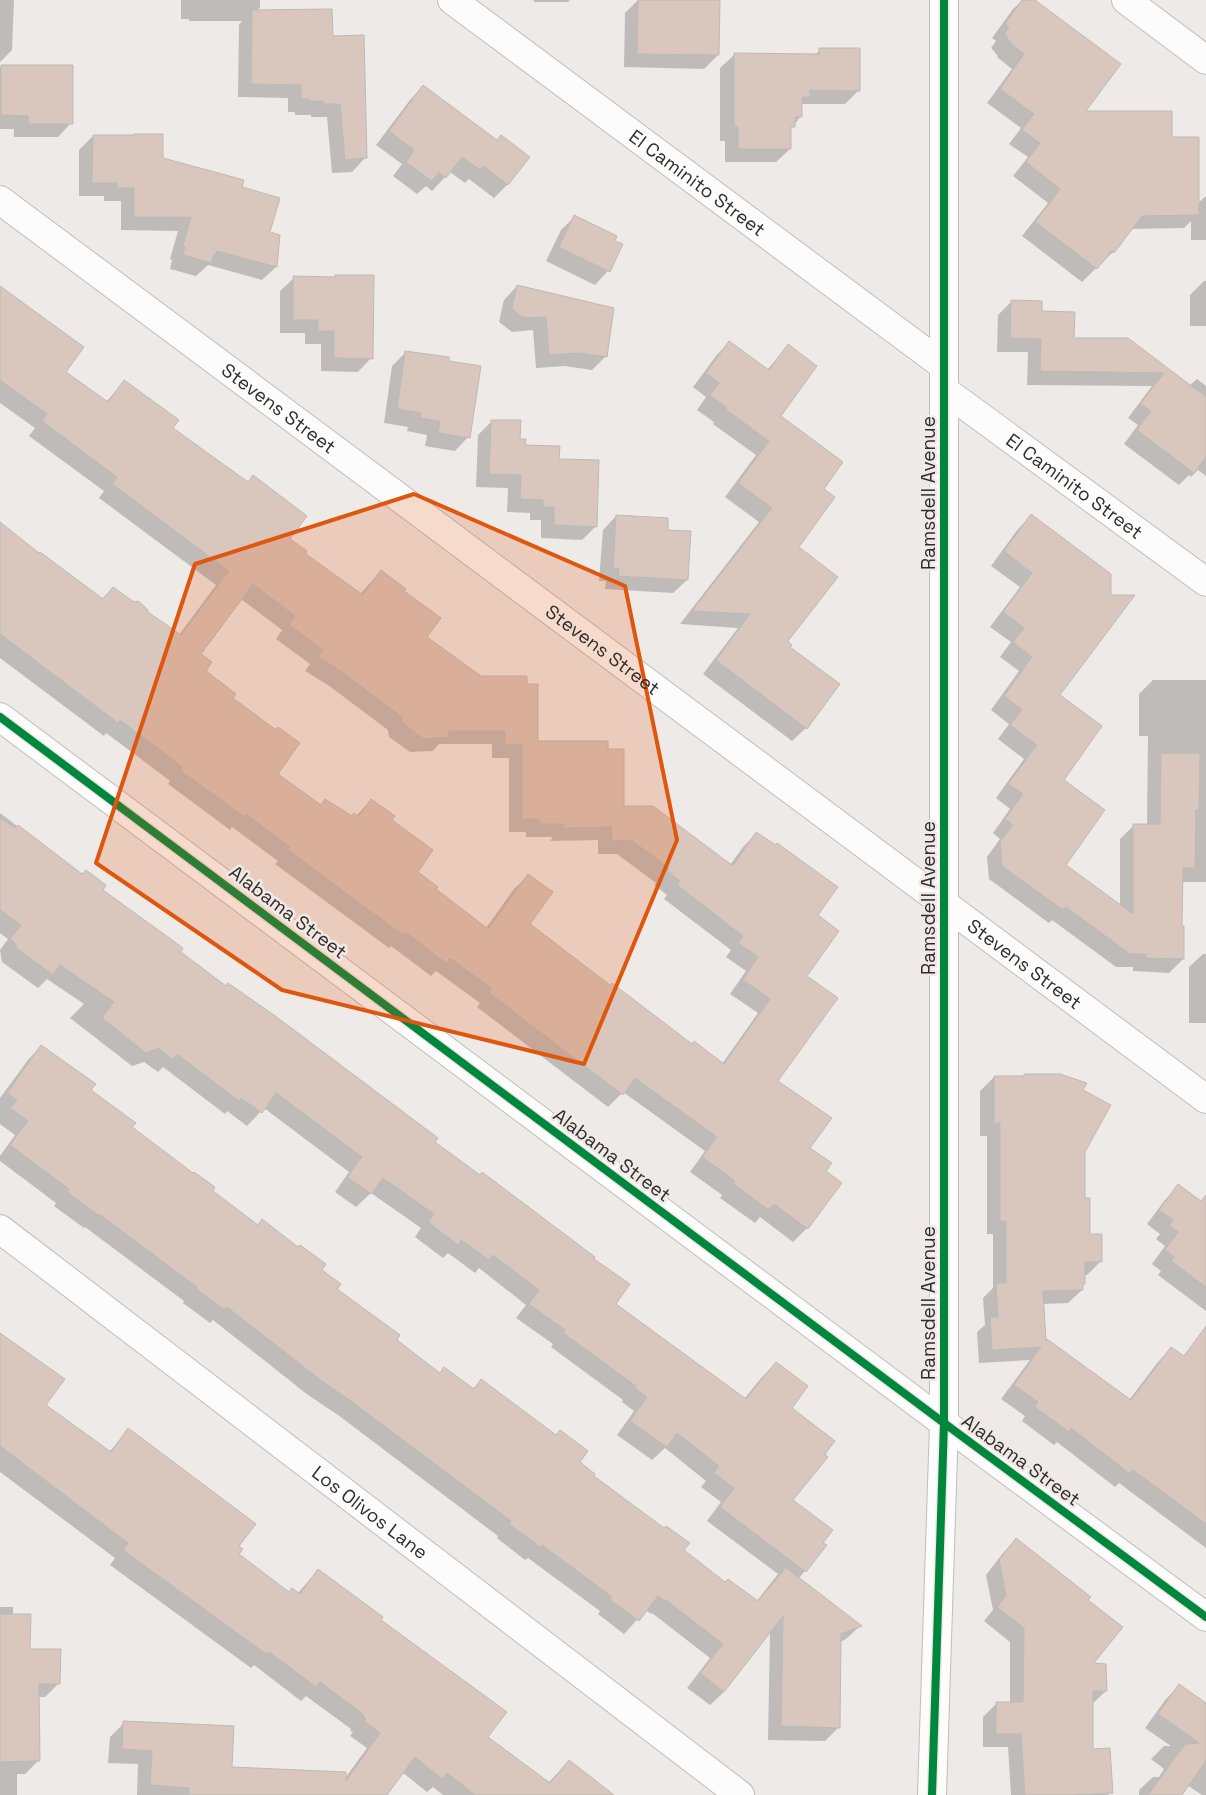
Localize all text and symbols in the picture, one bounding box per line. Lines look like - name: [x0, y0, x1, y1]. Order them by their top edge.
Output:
- street label: El Caminito Street: [624, 124, 771, 242]
- street label: Stevens Street: [217, 357, 341, 459]
- street label: Ramsdell Avenue: [916, 416, 941, 570]
- street label: El Caminito Street: [1001, 427, 1148, 544]
- street label: Stevens Street: [541, 599, 665, 700]
- street label: Ramsdell Avenue: [916, 821, 941, 975]
- street label: Alabama Street: [224, 860, 352, 964]
- street label: Stevens Street: [962, 913, 1087, 1015]
- street label: Alabama Street: [548, 1103, 676, 1207]
- street label: Ramsdell Avenue: [916, 1226, 941, 1380]
- street label: Alabama Street: [957, 1408, 1085, 1512]
- street label: Los Olivos Lane: [307, 1460, 433, 1564]

